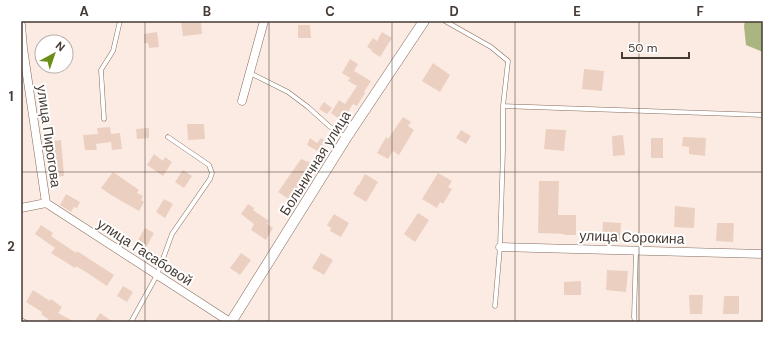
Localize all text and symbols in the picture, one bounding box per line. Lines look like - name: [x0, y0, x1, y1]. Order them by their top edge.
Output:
- text: A: [79, 3, 89, 20]
- text: B: [203, 3, 211, 20]
- text: C: [325, 3, 335, 20]
- text: D: [449, 3, 459, 20]
- text: E: [573, 3, 581, 20]
- text: F: [696, 3, 704, 20]
- north arrow: [34, 34, 74, 74]
- scale bar: [622, 34, 689, 60]
- text: N: [53, 38, 68, 54]
- text: 50 m: [628, 40, 657, 56]
- street label: улица Пирогова: [33, 84, 65, 189]
- text: 1: [9, 88, 13, 105]
- street label: Больничная улица: [275, 107, 355, 219]
- street label: улица Гасабовой: [94, 214, 196, 290]
- street label: улица Сорокина: [579, 226, 685, 248]
- text: 2: [7, 238, 15, 255]

